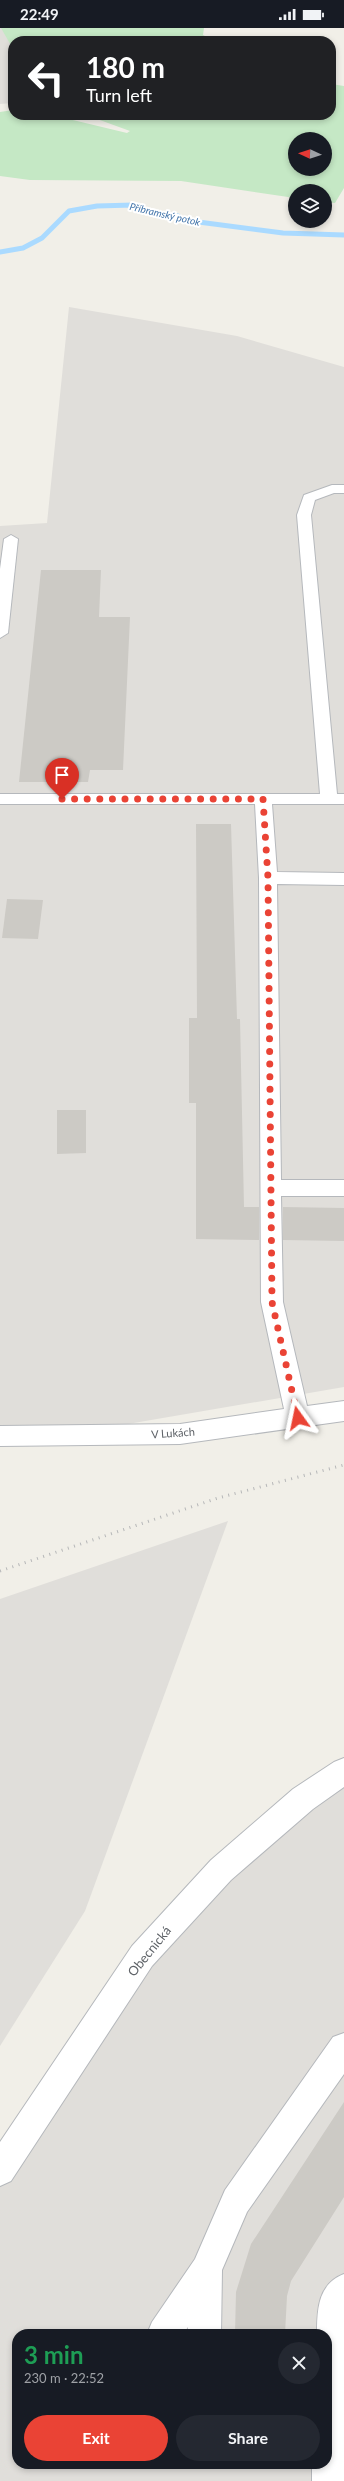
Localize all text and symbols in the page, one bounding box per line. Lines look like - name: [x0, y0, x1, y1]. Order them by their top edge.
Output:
- text: 22:49: [20, 5, 59, 23]
- text: 180 m: [86, 50, 165, 84]
- icon: left: [20, 52, 72, 104]
- text: Turn left: [86, 84, 152, 106]
- north arrow: [288, 132, 332, 176]
- map controls: [288, 132, 332, 228]
- button: layers: [288, 184, 332, 228]
- water label: Příbramský potok: [129, 200, 202, 228]
- pin: [45, 758, 79, 799]
- icon: arrive: [51, 764, 73, 786]
- position arrow: [277, 1397, 319, 1439]
- street label: V Lukách: [151, 1424, 195, 1441]
- street label: Obecnická: [124, 1923, 174, 1979]
- text: 3 min: [24, 2340, 84, 2369]
- button: close: [278, 2342, 320, 2384]
- text: 230 m · 22:52: [24, 2370, 104, 2386]
- button: Exit: [24, 2415, 168, 2461]
- button: Share: [176, 2415, 320, 2461]

